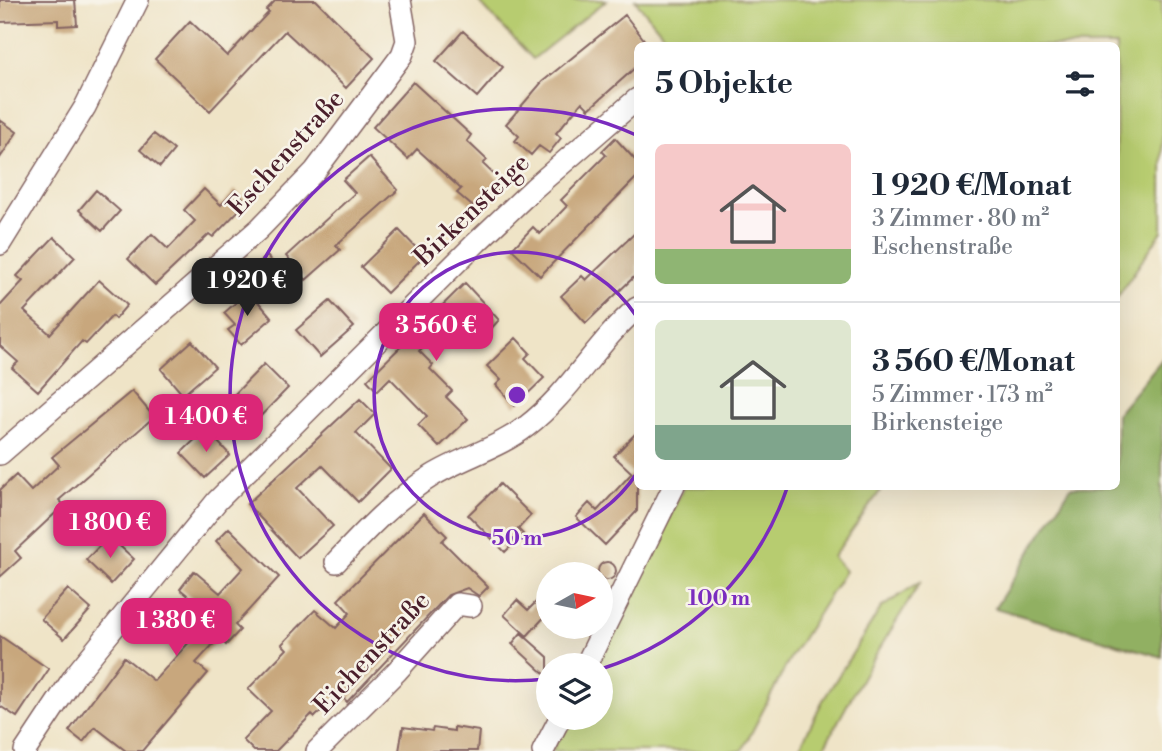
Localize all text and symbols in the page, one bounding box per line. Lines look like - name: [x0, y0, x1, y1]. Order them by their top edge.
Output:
- text: 5 Objekte: [655, 65, 793, 103]
- icon: filters: [1061, 65, 1099, 103]
- street label: Eschenstraße: [221, 83, 351, 223]
- street label: Birkensteige: [407, 147, 536, 274]
- text: 1 920 €/Monat: [872, 167, 1071, 205]
- icon: home: [711, 172, 795, 256]
- text: 3 Zimmer · 80 m²: [872, 205, 1049, 233]
- text: Eschenstraße: [872, 233, 1013, 261]
- pin: 1 920 €: [182, 258, 312, 318]
- text: 1 920 €: [208, 267, 286, 295]
- pin: 3 560 €: [371, 304, 501, 363]
- text: 3 560 €: [395, 312, 477, 340]
- text: 3 560 €/Monat: [872, 343, 1075, 381]
- icon: home: [711, 348, 795, 432]
- text: 5 Zimmer · 173 m²: [872, 381, 1053, 409]
- centre of rings: [505, 383, 529, 407]
- pin: 1 400 €: [141, 394, 271, 454]
- text: 1 400 €: [165, 403, 247, 431]
- text: Birkensteige: [872, 409, 1003, 437]
- pin: 1 800 €: [45, 500, 175, 560]
- text: 1 800 €: [69, 509, 151, 537]
- text: 50 m: [492, 526, 542, 552]
- north arrow: [536, 562, 612, 639]
- map controls: [536, 562, 613, 730]
- street label: Eichenstraße: [307, 585, 437, 721]
- text: 100 m: [688, 586, 750, 612]
- pin: 1 380 €: [111, 598, 241, 658]
- text: 1 380 €: [137, 607, 215, 635]
- button: layers: [536, 653, 613, 730]

